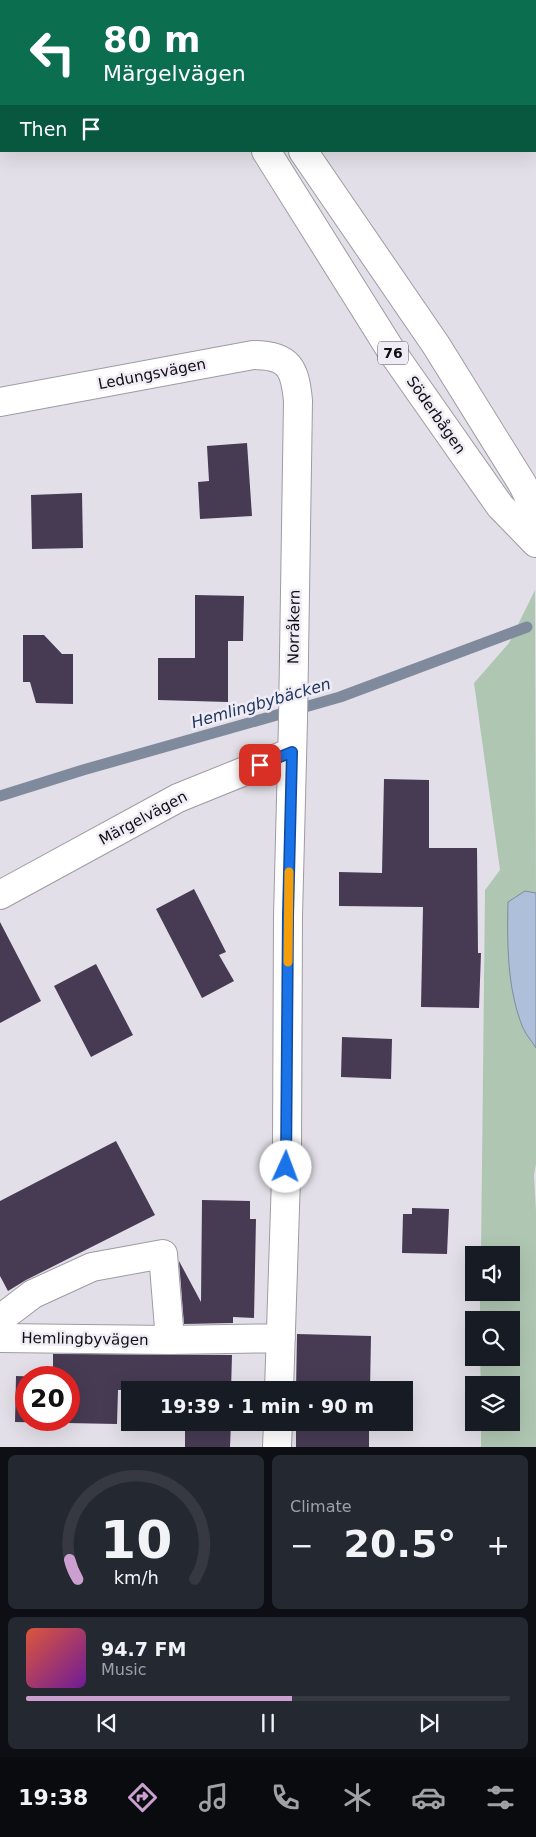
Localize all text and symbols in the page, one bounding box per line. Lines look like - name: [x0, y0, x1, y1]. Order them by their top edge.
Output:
- icon: left: [20, 20, 85, 85]
- text: 80 m: [103, 20, 200, 60]
- text: Märgelvägen: [103, 61, 246, 86]
- icon: arrive: [77, 115, 105, 143]
- text: Then: [20, 118, 67, 140]
- road number: 76: [378, 342, 408, 364]
- street label: Ledungsvägen: [97, 355, 207, 393]
- street label: Söderbågen: [403, 373, 469, 457]
- street label: Norråkern: [284, 590, 304, 664]
- water label: Hemlingbybäcken: [189, 674, 333, 732]
- pin: [239, 744, 281, 786]
- icon: arrive: [246, 751, 274, 779]
- street label: Märgelvägen: [96, 787, 190, 849]
- position arrow: [259, 1140, 311, 1192]
- map controls: [465, 1246, 520, 1431]
- button: sound: [465, 1246, 520, 1301]
- button: search: [465, 1311, 520, 1366]
- street label: Hemlingbyvägen: [21, 1329, 149, 1349]
- speed limit sign: 20: [15, 1366, 80, 1431]
- button: layers: [465, 1376, 520, 1431]
- text: 19:39 · 1 min · 90 m: [160, 1395, 374, 1417]
- text: Climate: [290, 1497, 352, 1516]
- text: 10: [100, 1510, 172, 1570]
- text: 20.5°: [344, 1522, 456, 1566]
- text: −: [290, 1529, 313, 1562]
- text: +: [487, 1529, 510, 1562]
- text: km/h: [113, 1567, 159, 1588]
- text: 94.7 FM: [101, 1638, 186, 1660]
- text: Music: [101, 1660, 147, 1679]
- icon: previous: [93, 1709, 121, 1737]
- icon: pause: [254, 1709, 282, 1737]
- icon: next: [415, 1709, 443, 1737]
- icon: directions: [125, 1780, 160, 1815]
- icon: music: [196, 1780, 231, 1815]
- icon: phone: [268, 1780, 303, 1815]
- icon: climate: [340, 1780, 375, 1815]
- icon: car: [411, 1780, 446, 1815]
- icon: filters: [483, 1780, 518, 1815]
- text: 19:38: [18, 1785, 88, 1810]

